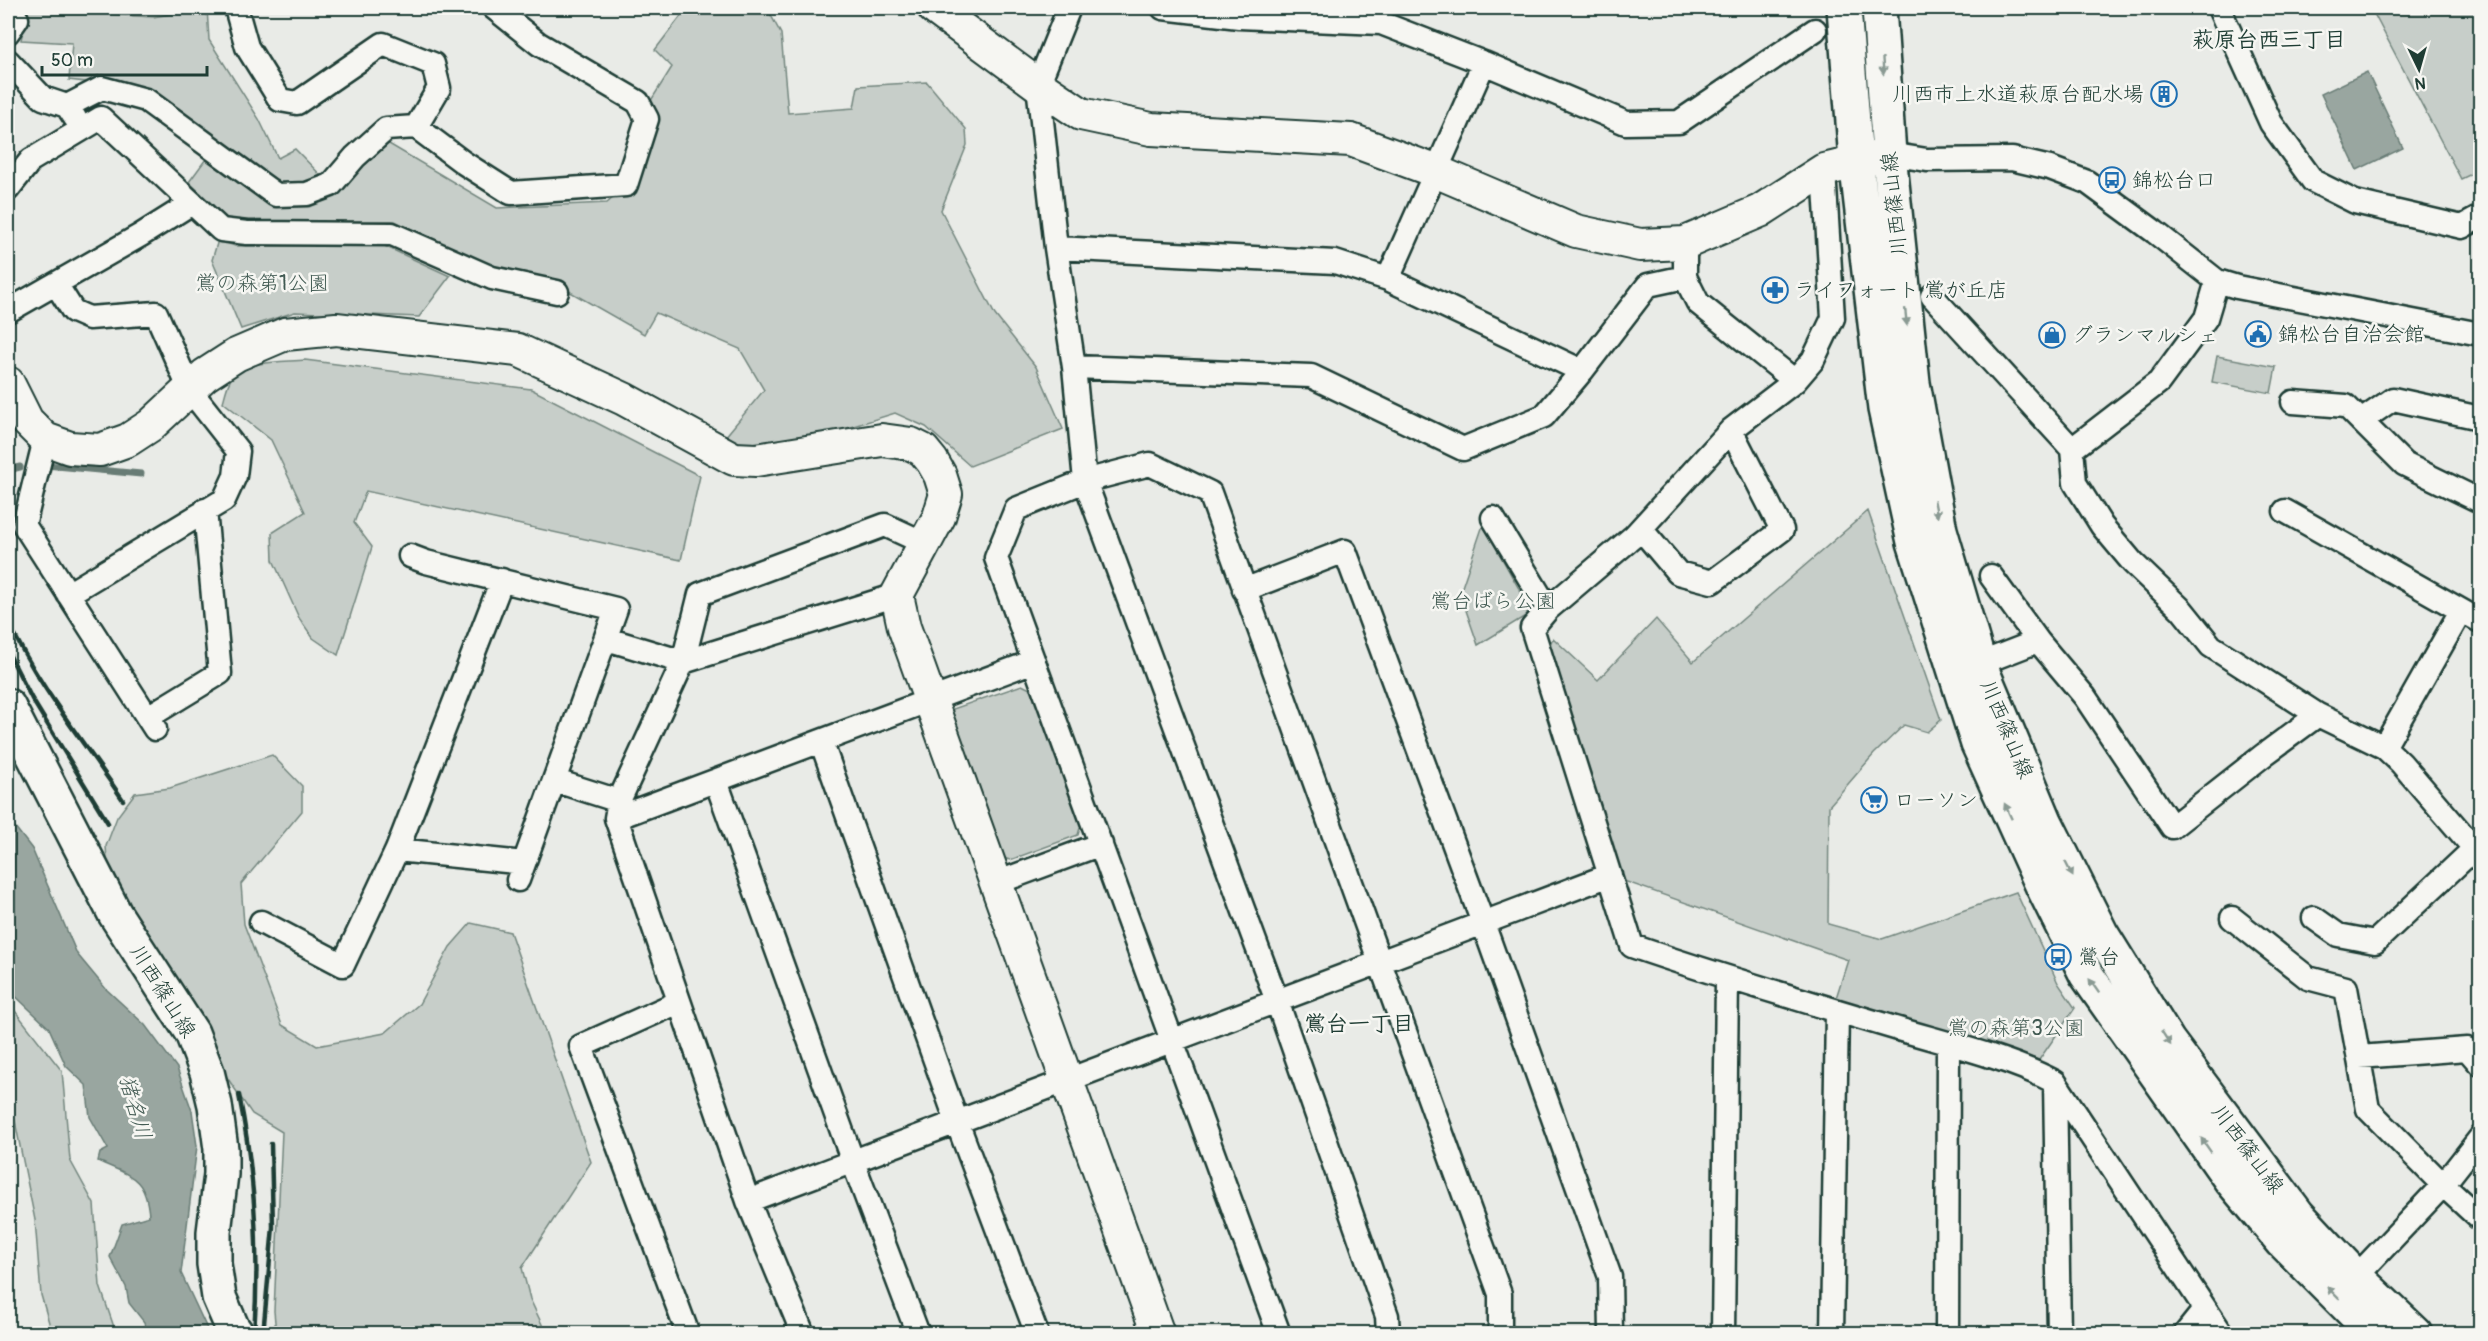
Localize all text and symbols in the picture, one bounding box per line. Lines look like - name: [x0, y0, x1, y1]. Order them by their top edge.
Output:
- district label: 萩原台西三丁目: [2192, 26, 2346, 54]
- scale bar: [42, 39, 207, 77]
- north arrow: [2389, 39, 2449, 99]
- text: 50 m: [51, 49, 93, 72]
- one-way arrow: [1878, 56, 1888, 75]
- text: N: [2414, 73, 2426, 93]
- building icon: 川西市上水道萩原台配水場: [2149, 79, 2179, 109]
- place label: 川西市上水道萩原台配水場: [1892, 81, 2144, 108]
- street label: 川西篠山線: [1876, 150, 1913, 258]
- bus stop icon: 錦松台口: [2097, 165, 2127, 195]
- place label: 錦松台口: [2132, 167, 2216, 194]
- park label: 鴬の森第1公園: [195, 270, 329, 297]
- pharmacy icon: ライフォート 鴬が丘店: [1760, 275, 1790, 305]
- place label: ライフォート 鴬が丘店: [1794, 277, 2008, 304]
- one-way arrow: [1901, 308, 1911, 327]
- public building icon: 錦松台自治会館: [2243, 319, 2273, 349]
- shop icon: グランマルシェ: [2037, 320, 2067, 350]
- place label: 錦松台自治会館: [2278, 321, 2425, 348]
- place label: グランマルシェ: [2072, 322, 2219, 349]
- one-way arrow: [1932, 500, 1941, 519]
- park label: 鴬台ばら公園: [1430, 588, 1556, 615]
- street label: 川西篠山線: [1974, 676, 2039, 783]
- supermarket icon: ローソン: [1859, 785, 1889, 815]
- place label: ローソン: [1894, 787, 1978, 814]
- one-way arrow: [2004, 802, 2013, 819]
- one-way arrow: [2064, 860, 2074, 877]
- street label: 川西篠山線: [123, 940, 202, 1043]
- bus stop icon: 鶯台: [2043, 942, 2073, 972]
- place label: 鶯台: [2078, 944, 2120, 971]
- one-way arrow: [2088, 978, 2100, 994]
- district label: 鴬台一丁目: [1304, 1010, 1414, 1038]
- park label: 鴬の森第3公園: [1947, 1015, 2085, 1042]
- one-way arrow: [2160, 1029, 2171, 1046]
- water label: 猪名川: [112, 1072, 158, 1143]
- street label: 川西篠山線: [2205, 1099, 2290, 1199]
- one-way arrow: [2200, 1138, 2212, 1154]
- one-way arrow: [2327, 1286, 2341, 1300]

